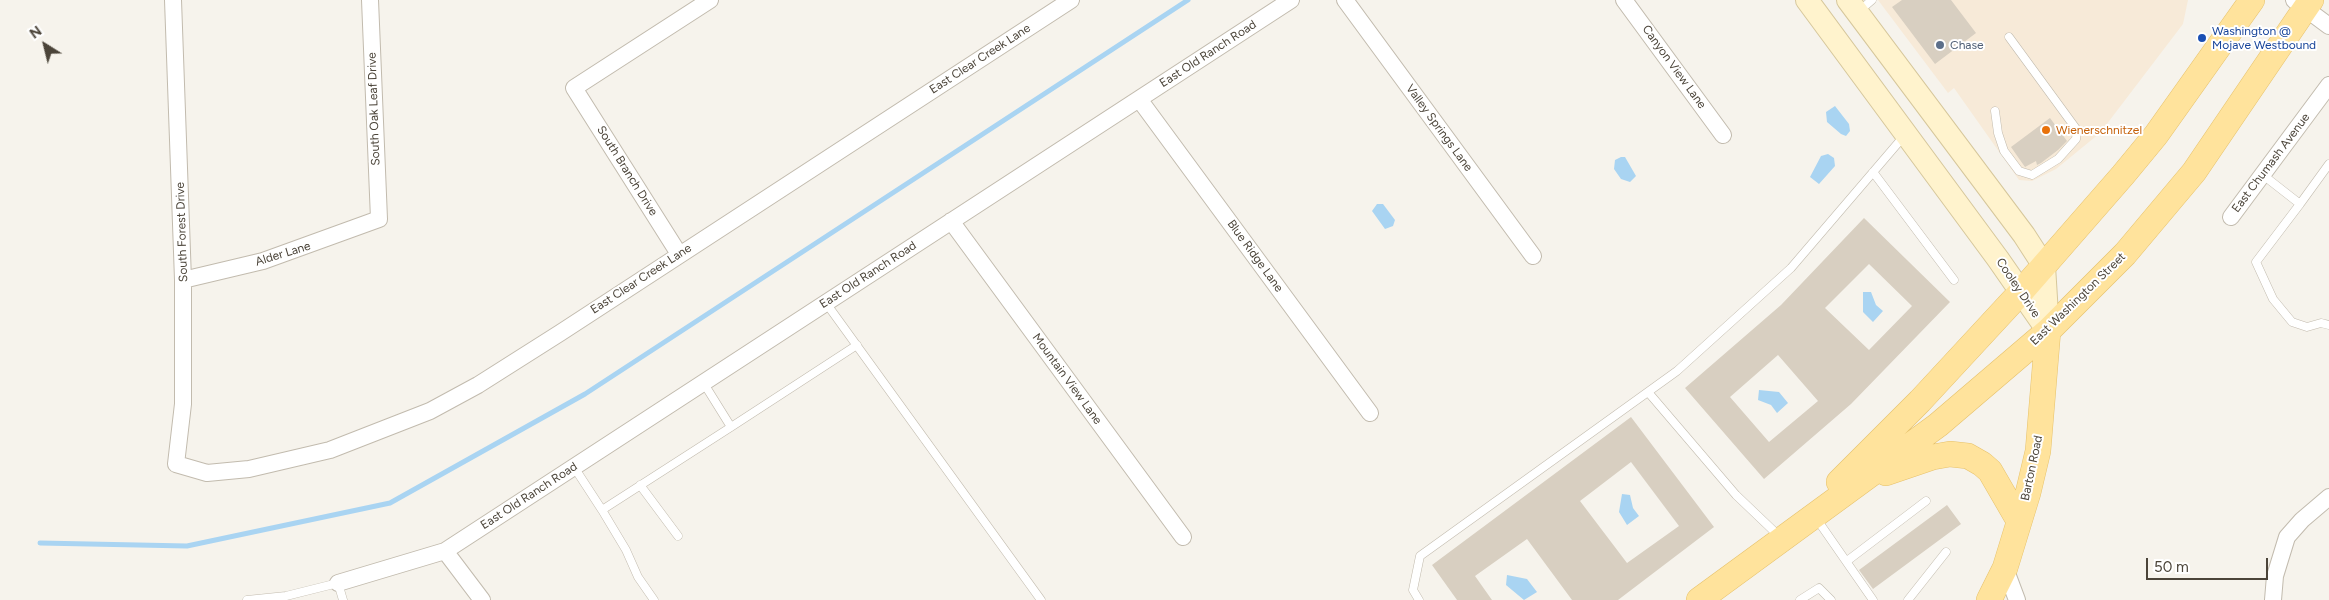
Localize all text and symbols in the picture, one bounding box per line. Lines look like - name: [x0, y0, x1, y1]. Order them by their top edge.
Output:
- street label: East Old Ranch Road: [1157, 17, 1259, 91]
- north arrow: [20, 20, 70, 70]
- street label: East Clear Creek Lane: [927, 21, 1033, 97]
- text: N: [27, 22, 45, 43]
- street label: Canyon View Lane: [1639, 22, 1709, 112]
- place label: Washington @ Mojave Westbound: [2212, 24, 2316, 52]
- marker: Washington @ Mojave Westbound: [2196, 32, 2208, 44]
- place label: Chase: [1950, 38, 1984, 52]
- marker: Chase: [1934, 39, 1946, 51]
- street label: South Oak Leaf Drive: [365, 52, 383, 166]
- street label: Valley Springs Lane: [1403, 82, 1475, 174]
- street label: East Chumash Avenue: [2229, 111, 2313, 215]
- street label: South Branch Drive: [594, 123, 660, 219]
- place label: Wienerschnitzel: [2056, 123, 2142, 137]
- marker: Wienerschnitzel: [2040, 124, 2052, 136]
- street label: South Forest Drive: [173, 182, 191, 282]
- street label: Blue Ridge Lane: [1224, 217, 1286, 295]
- street label: East Old Ranch Road: [817, 238, 919, 312]
- street label: Alder Lane: [254, 239, 312, 269]
- street label: East Clear Creek Lane: [588, 241, 694, 317]
- street label: East Washington Street: [2027, 250, 2129, 348]
- street label: Cooley Drive: [1993, 256, 2043, 320]
- street label: Mountain View Lane: [1029, 331, 1105, 427]
- street label: Barton Road: [2018, 434, 2046, 502]
- street label: East Old Ranch Road: [478, 459, 580, 533]
- scale bar: [2149, 548, 2272, 580]
- text: 50 m: [2154, 558, 2189, 576]

